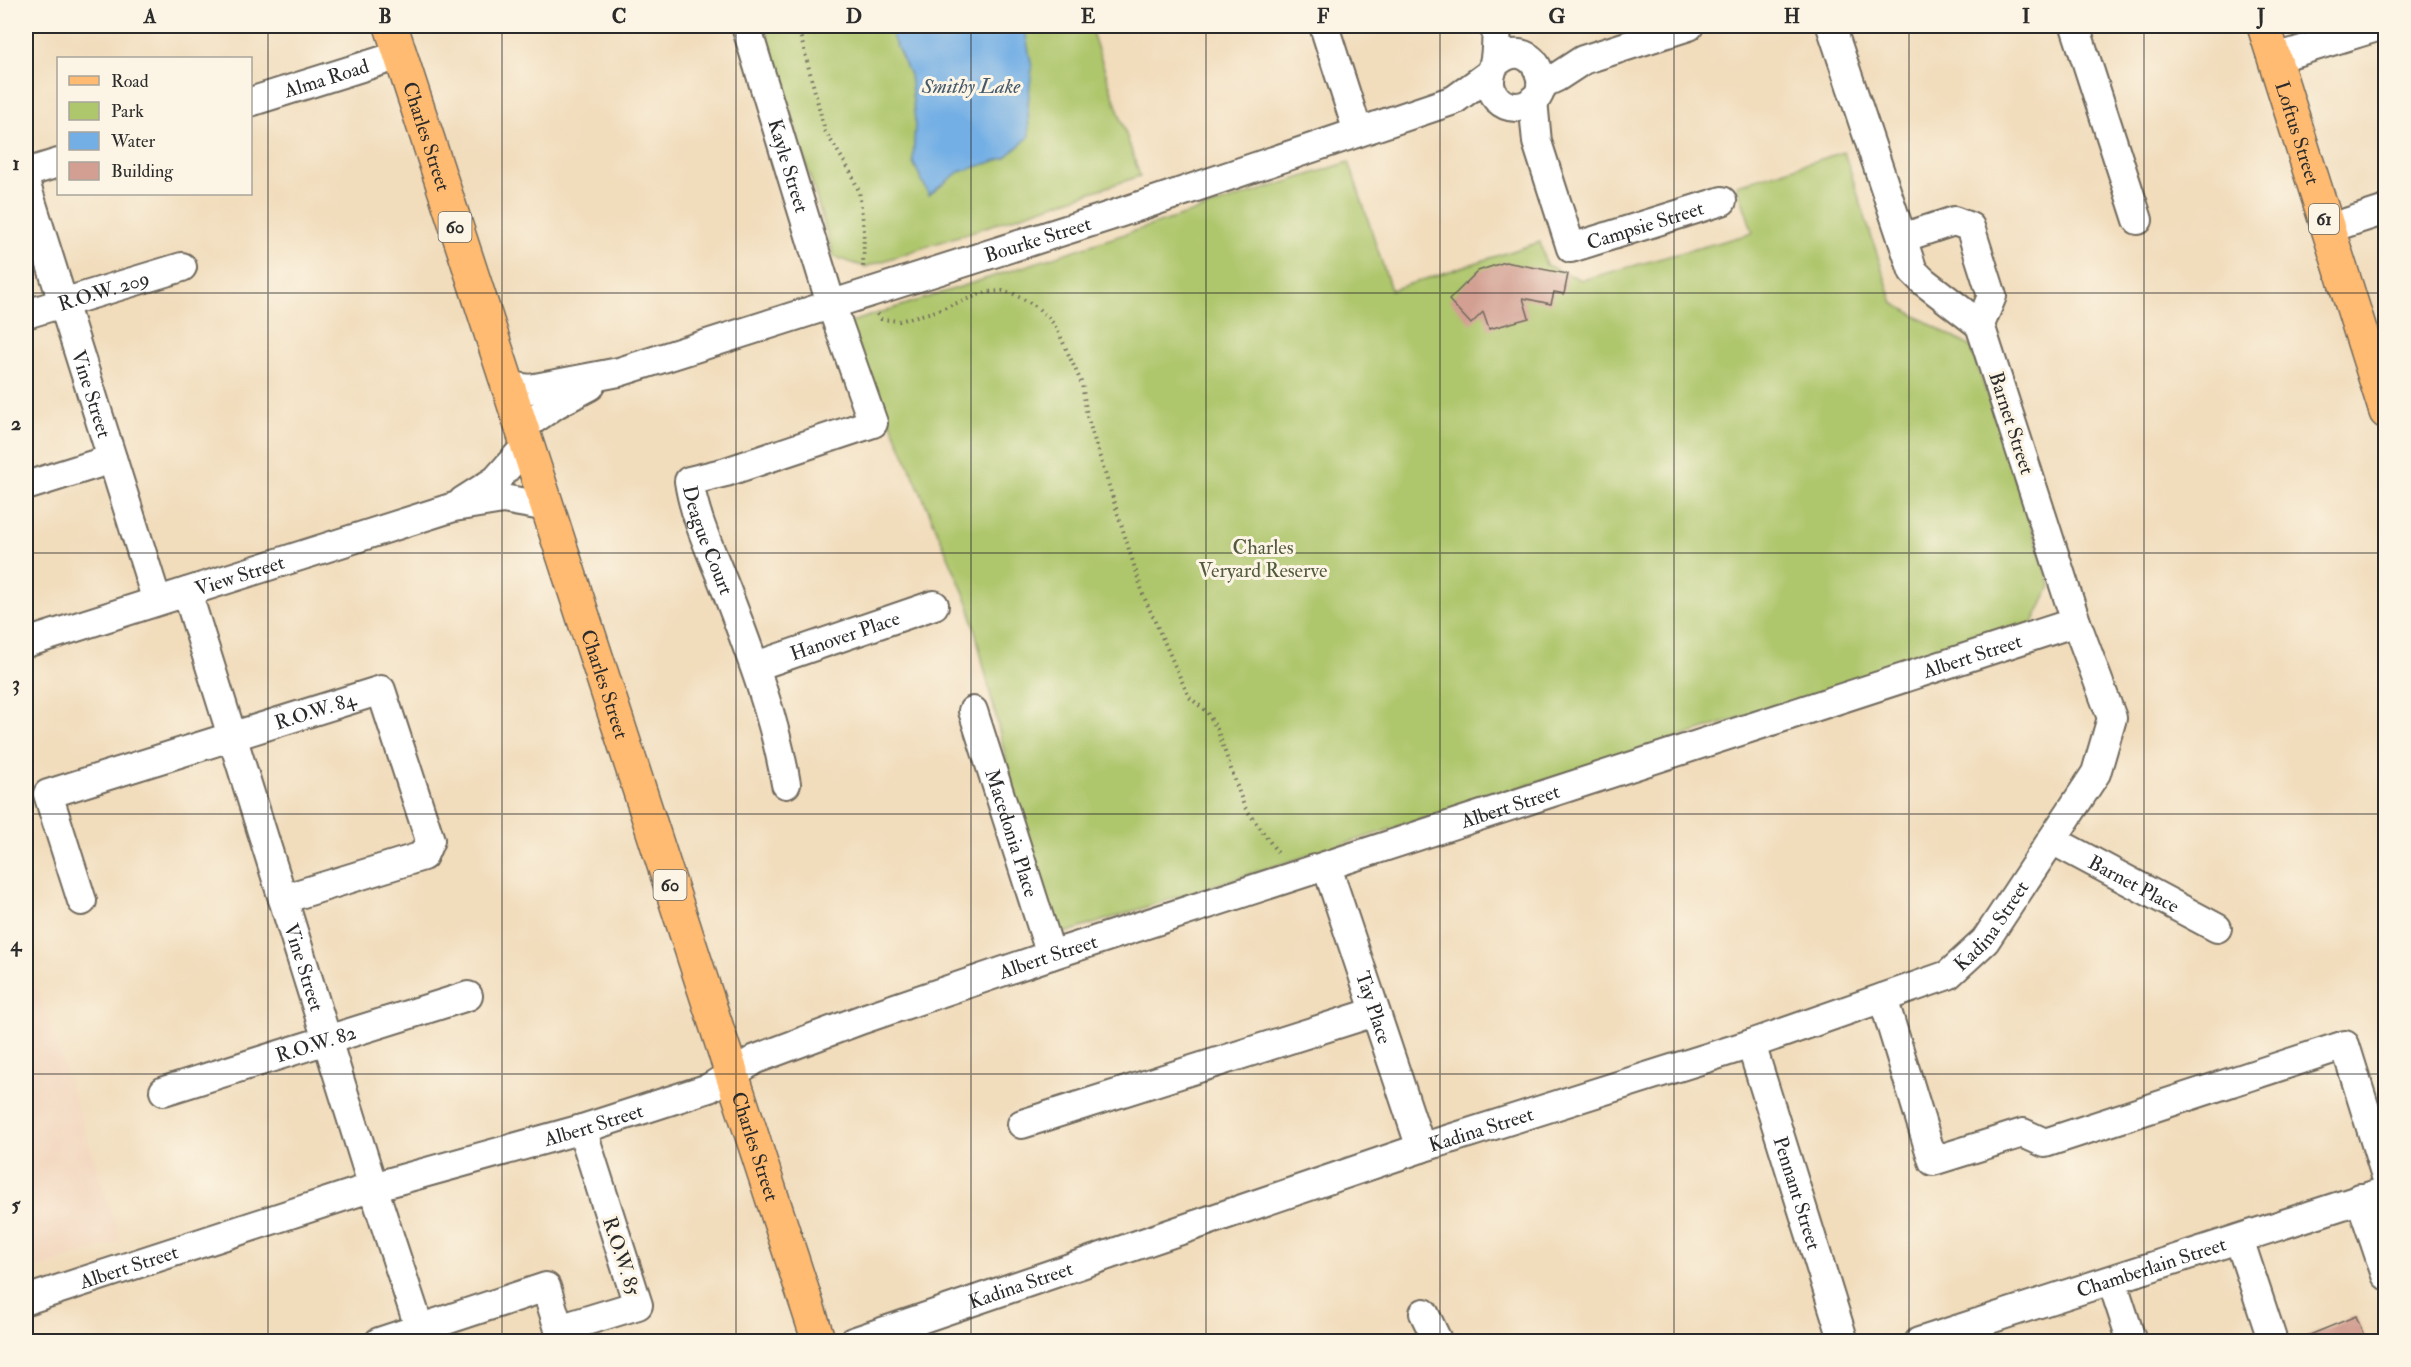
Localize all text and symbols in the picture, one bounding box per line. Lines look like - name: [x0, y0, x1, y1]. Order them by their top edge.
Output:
- text: A: [143, 4, 157, 29]
- text: B: [378, 4, 392, 29]
- text: C: [612, 4, 626, 29]
- text: D: [846, 4, 862, 29]
- text: E: [1081, 4, 1096, 29]
- text: F: [1317, 4, 1330, 29]
- text: G: [1549, 4, 1566, 29]
- text: H: [1784, 4, 1800, 29]
- text: I: [2022, 4, 2030, 29]
- text: J: [2256, 4, 2265, 29]
- street label: Alma Road: [280, 53, 372, 104]
- legend: [57, 57, 252, 195]
- text: Road: [111, 70, 149, 93]
- water label: Smithy Lake: [921, 73, 1021, 100]
- street label: Loftus Street: [2269, 78, 2325, 188]
- street label: Charles Street: [397, 79, 456, 195]
- text: Park: [111, 100, 144, 123]
- street label: Kayle Street: [762, 116, 814, 216]
- text: Water: [110, 130, 155, 153]
- text: 1: [12, 151, 20, 176]
- text: Building: [111, 160, 174, 183]
- street label: Campsie Street: [1584, 195, 1707, 255]
- road number: 61: [2309, 204, 2339, 234]
- street label: Bourke Street: [981, 211, 1095, 268]
- road number: 60: [438, 212, 472, 242]
- street label: R.O.W. 209: [55, 266, 152, 317]
- street label: Vine Street: [66, 347, 117, 441]
- street label: Barnet Street: [1983, 369, 2040, 478]
- text: 2: [11, 411, 21, 436]
- street label: Deague Court: [677, 483, 739, 599]
- park label: Charles Veryard Reserve: [1199, 535, 1327, 583]
- street label: View Street: [192, 550, 288, 602]
- street label: Hanover Place: [787, 606, 903, 666]
- street label: Charles Street: [575, 626, 634, 743]
- street label: Albert Street: [1919, 628, 2025, 684]
- text: 3: [12, 671, 20, 696]
- street label: R.O.W. 84: [272, 686, 360, 735]
- street label: Macedonia Place: [979, 766, 1044, 900]
- street label: Albert Street: [1457, 778, 1563, 834]
- street label: Barnet Place: [2084, 850, 2184, 919]
- road number: 60: [654, 870, 686, 900]
- street label: Kadina Street: [1949, 876, 2035, 977]
- street label: Vine Street: [278, 920, 329, 1015]
- street label: Albert Street: [995, 929, 1101, 985]
- text: 4: [10, 932, 23, 957]
- street label: Tay Place: [1350, 968, 1397, 1047]
- street label: R.O.W. 82: [273, 1020, 359, 1068]
- street label: Charles Street: [725, 1089, 784, 1205]
- street label: Albert Street: [540, 1098, 647, 1152]
- street label: Kadina Street: [1426, 1101, 1537, 1158]
- street label: Pennant Street: [1768, 1133, 1827, 1253]
- text: 5: [12, 1192, 22, 1217]
- street label: R.O.W. 85: [597, 1214, 646, 1299]
- street label: Chamberlain Street: [2073, 1231, 2230, 1303]
- street label: Albert Street: [75, 1239, 182, 1295]
- street label: Kadina Street: [965, 1256, 1076, 1315]

